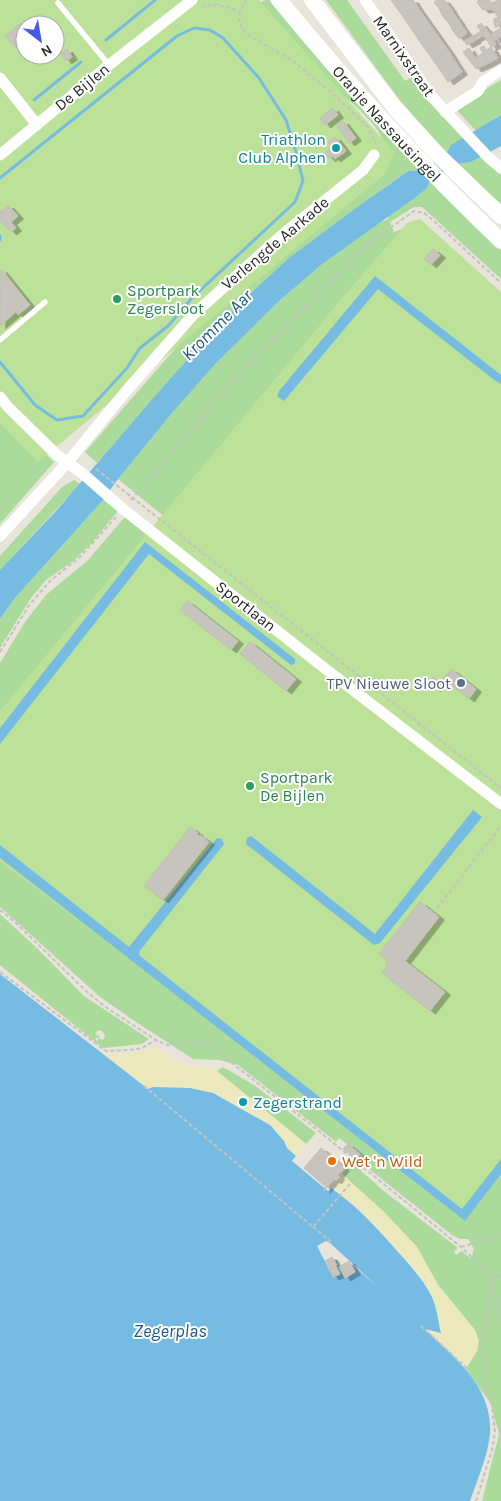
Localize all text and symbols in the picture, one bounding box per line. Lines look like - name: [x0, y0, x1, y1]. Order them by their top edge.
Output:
- street label: Marnixstraat: [369, 12, 439, 100]
- north arrow: [15, 15, 65, 65]
- text: N: [38, 41, 55, 61]
- street label: De Bijlen: [51, 59, 113, 115]
- street label: Oranje Nassausingel: [329, 61, 445, 186]
- place label: Triathlon Club Alphen: [238, 130, 326, 167]
- marker: Triathlon Club Alphen: [330, 142, 342, 154]
- street label: Verlengde Aarkade: [217, 192, 333, 294]
- place label: Sportpark Zegersloot: [127, 281, 204, 318]
- water label: Kromme Aar: [177, 284, 258, 365]
- marker: Sportpark Zegersloot: [111, 293, 123, 305]
- street label: Sportlaan: [212, 577, 280, 635]
- place label: TPV Nieuwe Sloot: [326, 674, 451, 693]
- marker: TPV Nieuwe Sloot: [455, 677, 467, 689]
- place label: Sportpark De Bijlen: [260, 768, 333, 805]
- marker: Sportpark De Bijlen: [244, 780, 256, 792]
- place label: Zegerstrand: [253, 1093, 342, 1112]
- marker: Zegerstrand: [237, 1096, 249, 1108]
- place label: Wet 'n Wild: [342, 1152, 422, 1171]
- marker: Wet 'n Wild: [326, 1155, 338, 1167]
- water label: Zegerplas: [133, 1320, 207, 1342]

